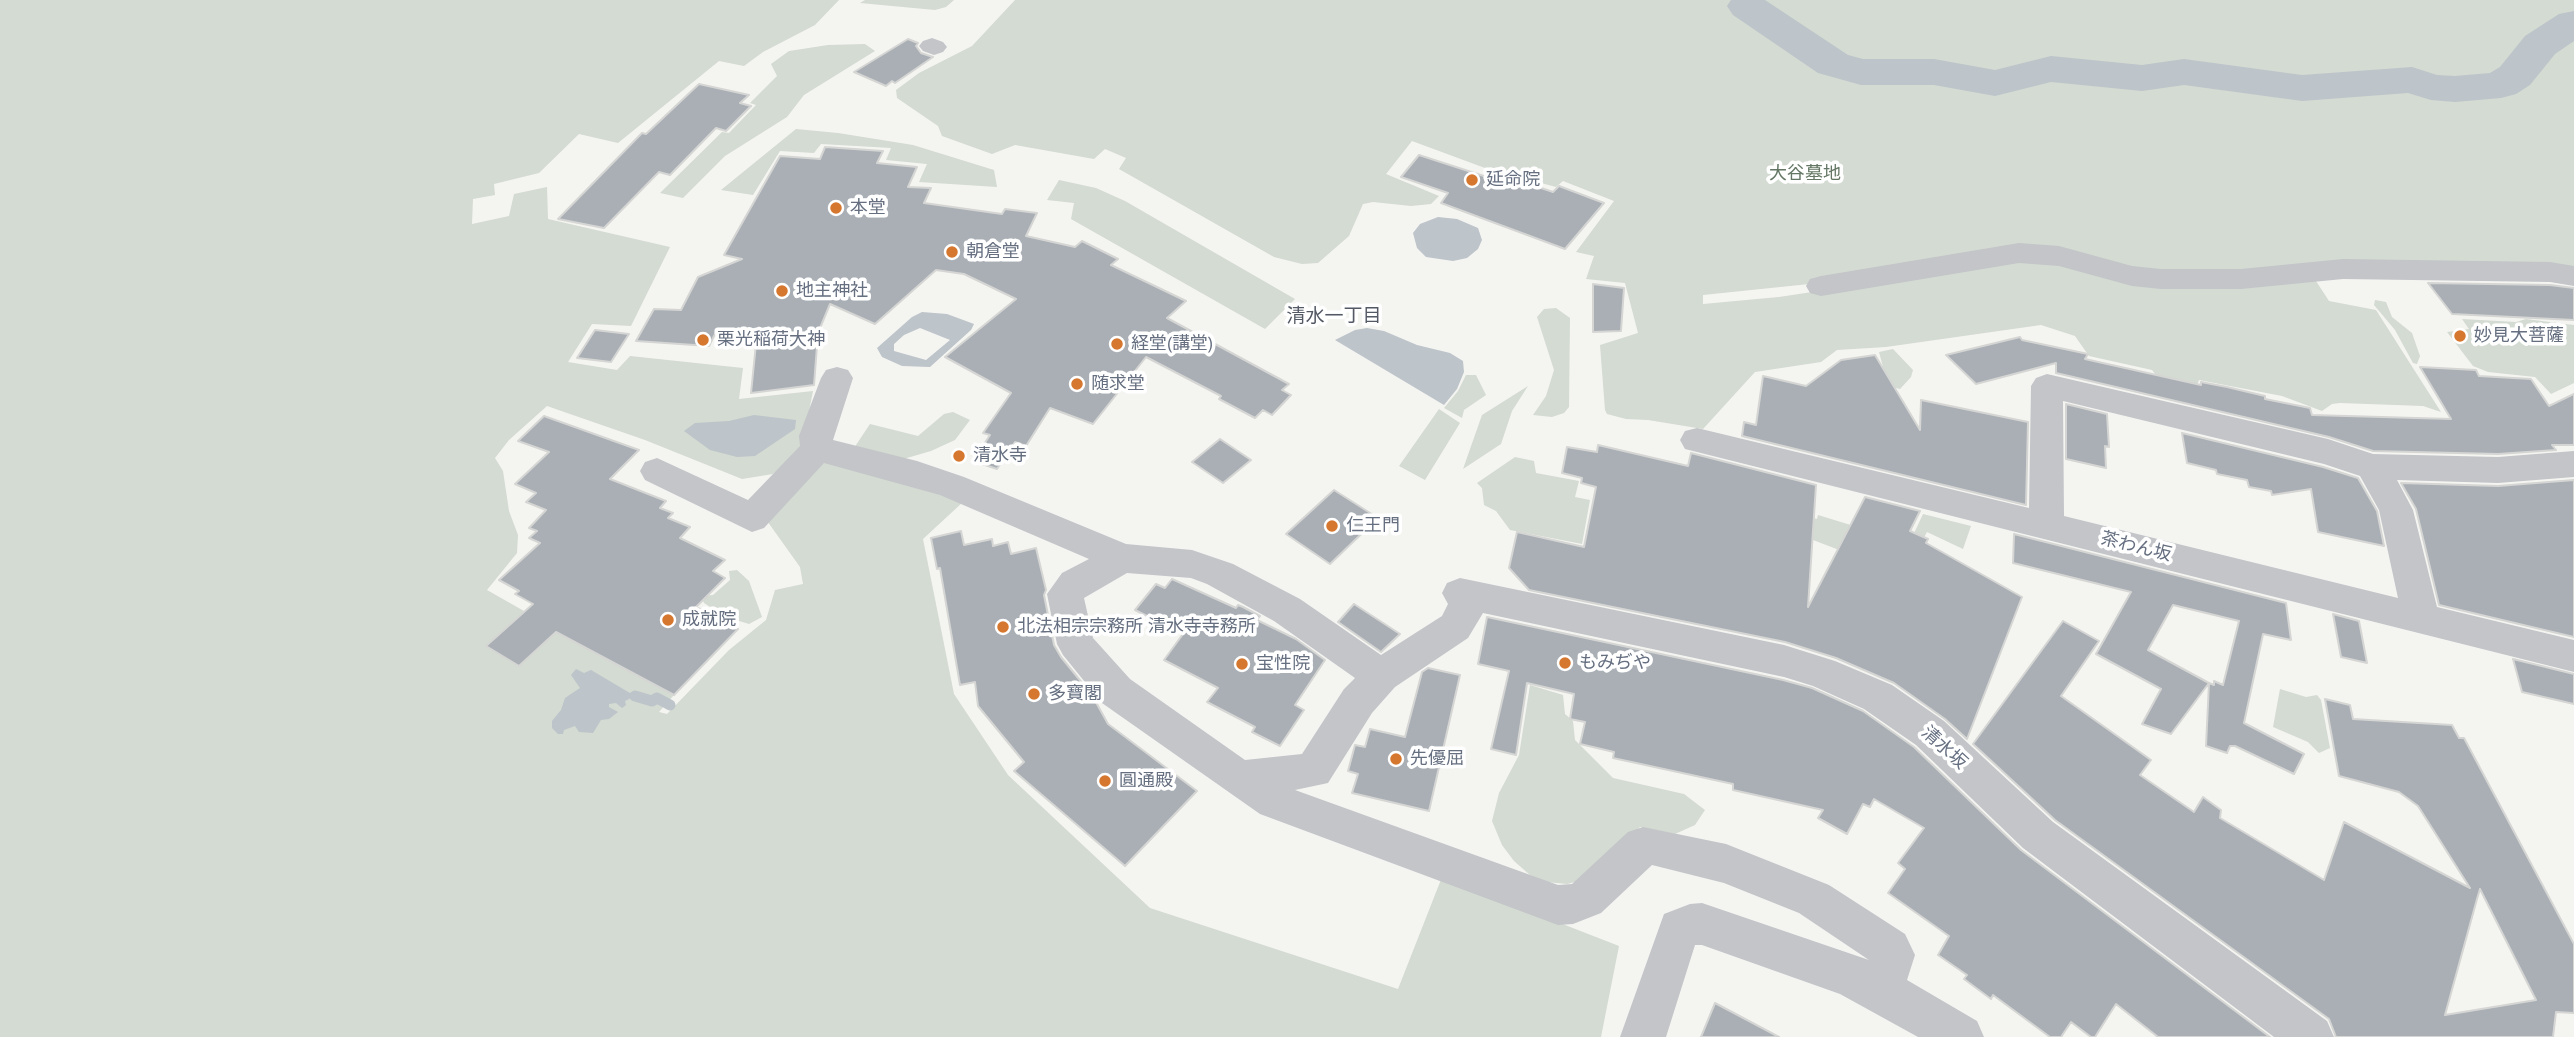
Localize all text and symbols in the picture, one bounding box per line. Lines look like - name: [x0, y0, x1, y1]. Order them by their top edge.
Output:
- park label: 大谷墓地: [1769, 163, 1841, 185]
- place label: 延命院: [1486, 169, 1540, 191]
- marker: 延命院: [1464, 172, 1480, 188]
- place label: 本堂: [850, 197, 886, 219]
- marker: 本堂: [828, 200, 844, 216]
- place label: 朝倉堂: [966, 241, 1020, 263]
- marker: 朝倉堂: [944, 244, 960, 260]
- place label: 地主神社: [796, 280, 868, 302]
- marker: 地主神社: [774, 283, 790, 299]
- district label: 清水一丁目: [1287, 306, 1381, 328]
- place label: 妙見大菩薩: [2474, 325, 2564, 347]
- marker: 妙見大菩薩: [2452, 328, 2468, 344]
- place label: 栗光稲荷大神: [717, 329, 825, 351]
- marker: 栗光稲荷大神: [695, 332, 711, 348]
- place label: 経堂(講堂): [1131, 333, 1213, 355]
- marker: 経堂(講堂): [1109, 336, 1125, 352]
- place label: 随求堂: [1091, 373, 1145, 395]
- marker: 随求堂: [1069, 376, 1085, 392]
- place label: 清水寺: [973, 445, 1027, 467]
- marker: 清水寺: [951, 448, 967, 464]
- place label: 仁王門: [1346, 515, 1400, 537]
- marker: 仁王門: [1324, 518, 1340, 534]
- street label: 茶わん坂: [2098, 528, 2174, 566]
- place label: 成就院: [682, 609, 736, 631]
- marker: 成就院: [660, 612, 676, 628]
- place label: 北法相宗宗務所 清水寺寺務所: [1017, 616, 1256, 638]
- marker: 北法相宗宗務所 清水寺寺務所: [995, 619, 1011, 635]
- place label: もみぢや: [1579, 652, 1651, 674]
- place label: 宝性院: [1256, 653, 1310, 675]
- marker: もみぢや: [1557, 655, 1573, 671]
- marker: 宝性院: [1234, 656, 1250, 672]
- place label: 多寶閣: [1048, 683, 1102, 705]
- marker: 多寶閣: [1026, 686, 1042, 702]
- street label: 清水坂: [1917, 722, 1971, 774]
- place label: 先優屈: [1410, 748, 1464, 770]
- marker: 先優屈: [1388, 751, 1404, 767]
- place label: 圓通殿: [1119, 770, 1173, 792]
- marker: 圓通殿: [1097, 773, 1113, 789]

